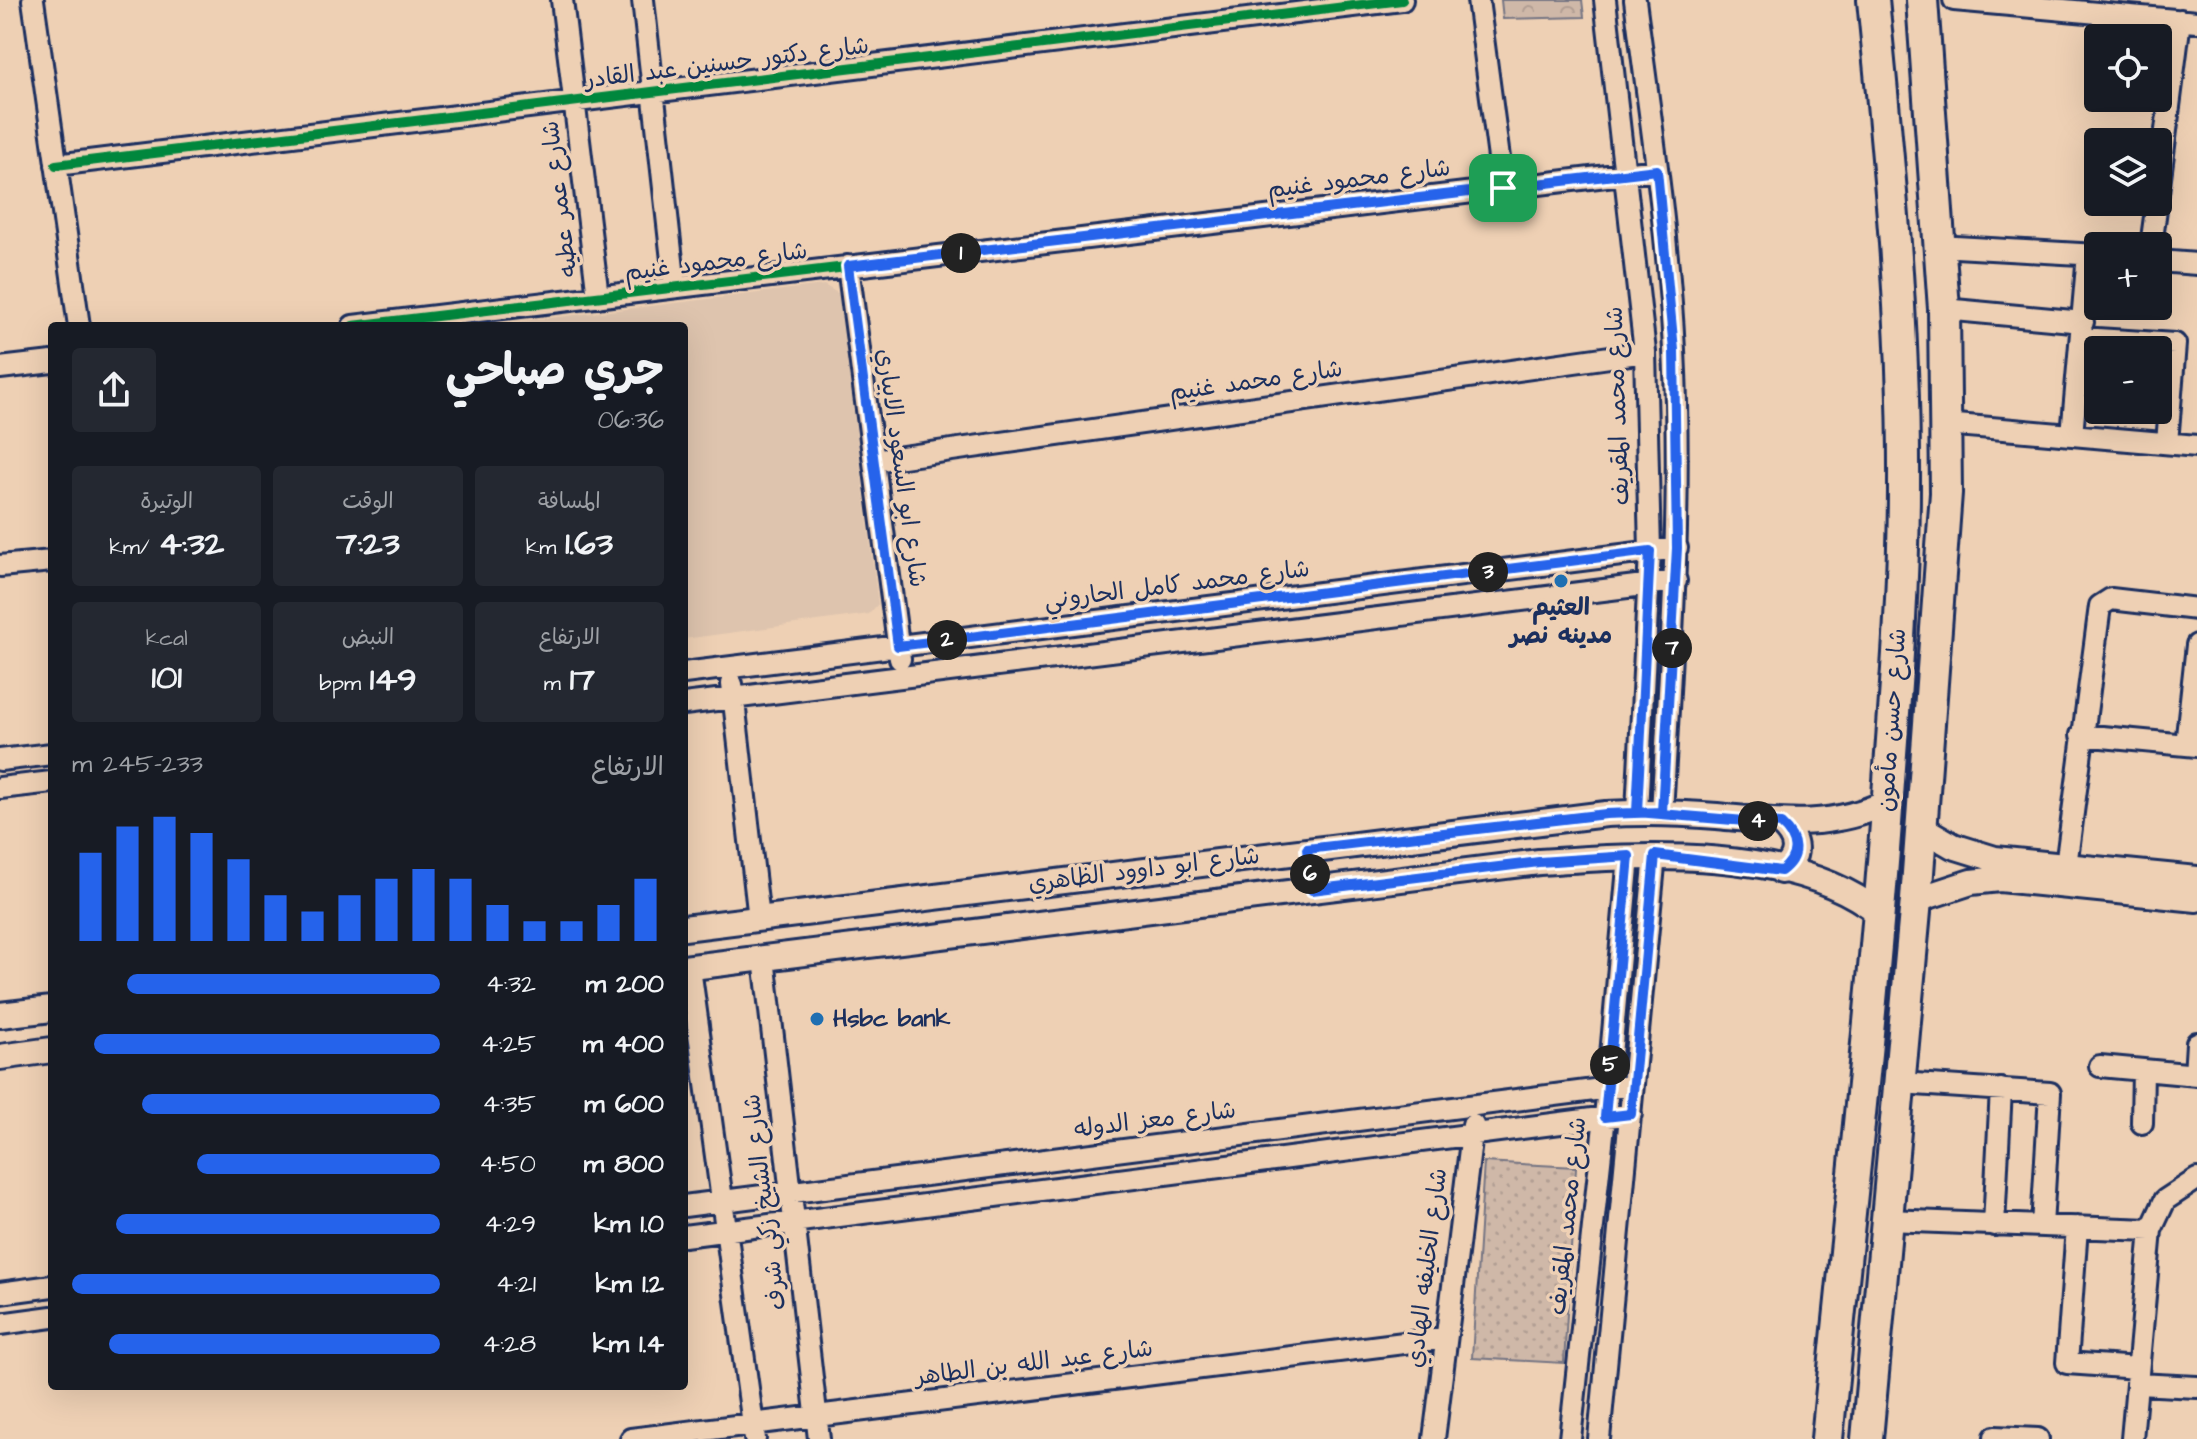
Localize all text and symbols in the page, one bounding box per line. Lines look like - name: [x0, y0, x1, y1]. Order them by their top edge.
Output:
- map controls: [2084, 24, 2172, 424]
- button: locate: [2084, 24, 2172, 112]
- street label: شارع دكتور حسنين عبد القادر: [581, 29, 871, 98]
- street label: شارع عمر عطيه: [534, 119, 586, 279]
- button: layers: [2084, 128, 2172, 216]
- street label: شارع محمود غنيم: [1266, 151, 1452, 207]
- pin: [1469, 154, 1537, 222]
- icon: arrive: [1481, 166, 1525, 210]
- button: +: [2084, 232, 2172, 320]
- pin: 1: [941, 233, 981, 273]
- street label: شارع محمود غنيم: [623, 234, 809, 290]
- text: 1: [960, 237, 962, 268]
- street label: شارع محمد المقريف: [1598, 306, 1638, 506]
- button: −: [2084, 336, 2172, 424]
- text: جري صباحي: [445, 341, 664, 402]
- street label: شارع ابو السعود الابياري: [867, 346, 935, 590]
- button: share: [72, 348, 156, 432]
- street label: شارع محمد غنيم: [1167, 352, 1345, 410]
- text: 06:36: [597, 402, 664, 438]
- text: الوتيرة: [140, 486, 193, 517]
- text: الوقت: [342, 486, 394, 517]
- text: المسافة: [538, 486, 601, 517]
- text: 4:32: [159, 520, 224, 568]
- text: 7:23: [336, 520, 400, 568]
- text: 1.63: [565, 520, 613, 568]
- text: /km: [109, 532, 159, 563]
- text: km: [526, 532, 565, 563]
- street label: شارع محمد كامل الحاروني: [1042, 552, 1312, 621]
- pin: 3: [1468, 552, 1508, 592]
- text: 3: [1482, 556, 1494, 587]
- marker: العثيم مدينه نصر: [1552, 572, 1570, 590]
- place label: العثيم مدينه نصر: [1508, 591, 1612, 653]
- pin: 2: [927, 620, 967, 660]
- text: النبض: [342, 622, 394, 653]
- text: الارتفاع: [538, 622, 600, 653]
- text: kcal: [146, 623, 188, 654]
- text: 2: [941, 624, 953, 655]
- street label: شارع حسن مأمون: [1869, 627, 1915, 813]
- pin: 7: [1652, 628, 1692, 668]
- text: 7: [1665, 632, 1679, 663]
- text: 101: [152, 654, 182, 702]
- text: 149: [370, 656, 417, 704]
- text: 17: [570, 656, 595, 704]
- text: bpm: [319, 668, 370, 699]
- text: m: [544, 668, 570, 699]
- text: 233–245 m: [72, 746, 203, 782]
- text: الارتفاع: [591, 749, 664, 785]
- pin: 4: [1738, 801, 1778, 841]
- text: 4: [1751, 805, 1765, 836]
- street label: شارع ابو داوود الظاهري: [1026, 839, 1262, 901]
- pin: 6: [1290, 854, 1330, 894]
- text: 6: [1303, 858, 1317, 889]
- text: 4:32: [486, 966, 536, 1002]
- text: 200 m: [586, 966, 664, 1002]
- place label: Hsbc bank: [833, 1002, 951, 1036]
- marker: Hsbc bank: [808, 1010, 826, 1028]
- text: 4:25: [481, 1026, 536, 1062]
- text: 400 m: [583, 1026, 664, 1062]
- pin: 5: [1590, 1045, 1630, 1085]
- text: 5: [1602, 1049, 1618, 1080]
- text: 4:35: [482, 1086, 536, 1122]
- text: 600 m: [584, 1086, 664, 1122]
- street label: شارع الشيخ زكي شرف: [735, 1091, 798, 1312]
- street label: شارع معز الدوله: [1072, 1093, 1238, 1147]
- street label: شارع محمد المقريف: [1541, 1115, 1595, 1317]
- text: 4:50: [479, 1146, 536, 1182]
- text: 800 m: [584, 1146, 664, 1182]
- street label: شارع الخليفه الهادي: [1398, 1166, 1456, 1370]
- text: 4:29: [484, 1206, 536, 1242]
- text: 1.0 km: [594, 1206, 664, 1242]
- text: 4:21: [496, 1266, 536, 1302]
- text: 1.2 km: [595, 1266, 664, 1302]
- text: 4:28: [482, 1326, 536, 1362]
- text: 1.4 km: [593, 1326, 664, 1362]
- street label: شارع عبد الله بن الطاهر: [911, 1332, 1155, 1395]

